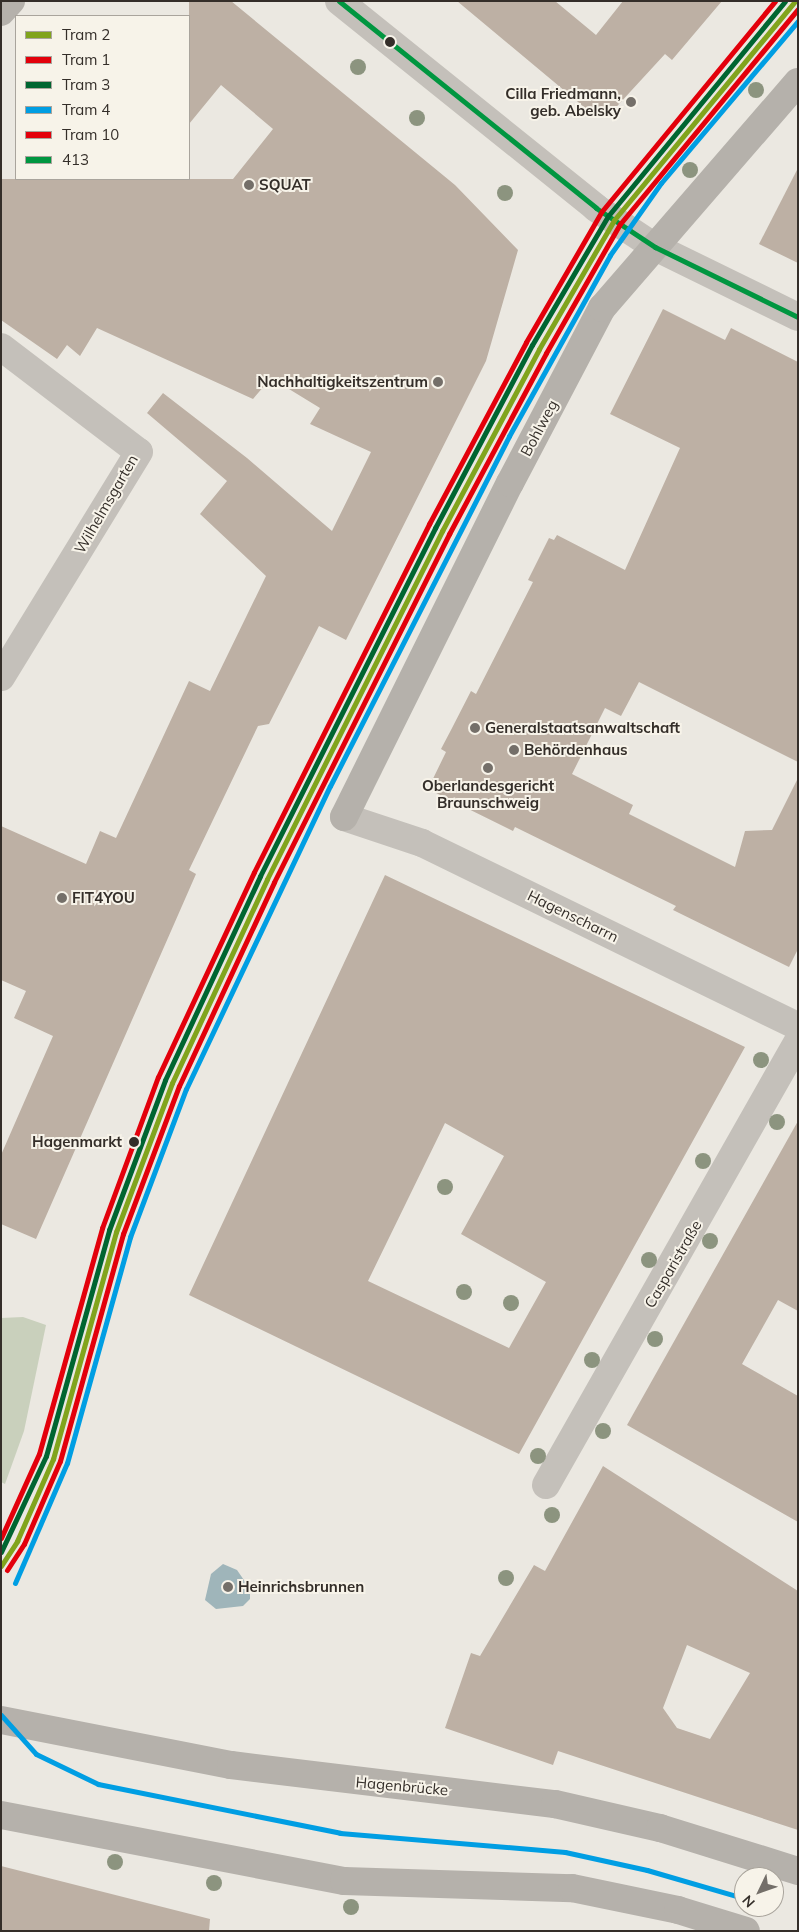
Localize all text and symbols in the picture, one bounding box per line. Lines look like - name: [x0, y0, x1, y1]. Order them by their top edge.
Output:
- legend: [15, 15, 190, 180]
- text: Tram 2: [62, 25, 110, 44]
- unlabelled marker: [385, 37, 395, 47]
- text: Tram 1: [62, 50, 110, 69]
- text: Tram 3: [62, 75, 110, 94]
- place label: Cilla Friedmann, geb. Abelsky: [505, 84, 621, 119]
- marker: Cilla Friedmann, geb. Abelsky: [625, 96, 637, 108]
- text: Tram 4: [62, 100, 110, 119]
- text: Tram 10: [62, 125, 119, 144]
- text: 413: [62, 150, 89, 169]
- place label: SQUAT: [259, 176, 311, 194]
- marker: SQUAT: [243, 179, 255, 191]
- place label: Nachhaltigkeitszentrum: [257, 373, 428, 391]
- marker: Nachhaltigkeitszentrum: [432, 376, 444, 388]
- street label: Bohlweg: [517, 397, 561, 459]
- street label: Wilhelmsgarten: [70, 451, 142, 557]
- place label: Generalstaatsanwaltschaft: [485, 719, 680, 737]
- marker: Generalstaatsanwaltschaft: [469, 722, 481, 734]
- place label: Behördenhaus: [524, 741, 628, 759]
- marker: Behördenhaus: [508, 744, 520, 756]
- marker: Oberlandesgericht Braunschweig: [482, 762, 494, 774]
- place label: Oberlandesgericht Braunschweig: [422, 776, 554, 811]
- street label: Hagenscharrn: [525, 886, 621, 946]
- place label: FIT4YOU: [72, 889, 135, 907]
- marker: FIT4YOU: [56, 892, 68, 904]
- place label: Hagenmarkt: [32, 1133, 122, 1151]
- marker: Hagenmarkt: [126, 1134, 142, 1150]
- street label: Casparistraße: [641, 1217, 705, 1311]
- place label: Heinrichsbrunnen: [238, 1578, 364, 1596]
- marker: Heinrichsbrunnen: [222, 1581, 234, 1593]
- street label: Hagenbrücke: [355, 1773, 449, 1799]
- north arrow: [734, 1867, 784, 1917]
- text: N: [738, 1891, 759, 1911]

